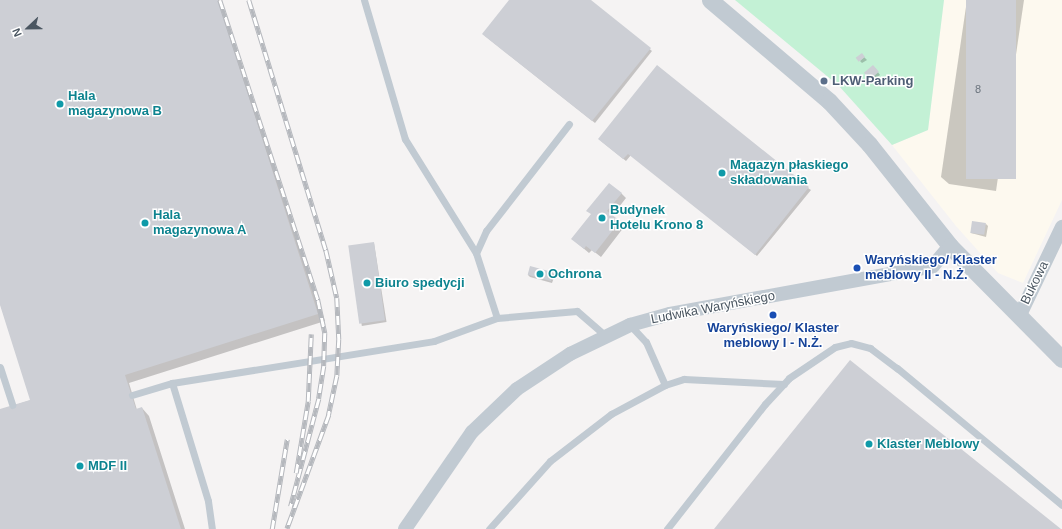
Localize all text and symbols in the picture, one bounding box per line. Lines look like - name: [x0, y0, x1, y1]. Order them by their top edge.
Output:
- north arrow: [8, 8, 48, 48]
- text: N: [10, 27, 24, 38]
- place label: LKW-Parking: [832, 73, 913, 89]
- marker: LKW-Parking: [819, 76, 829, 86]
- house number: 8: [975, 82, 981, 96]
- place label: Hala magazynowa B: [68, 89, 162, 120]
- marker: Hala magazynowa B: [55, 99, 65, 109]
- place label: Magazyn płaskiego składowania: [730, 158, 848, 189]
- marker: Magazyn płaskiego składowania: [717, 168, 727, 178]
- place label: Budynek Hotelu Krono 8: [610, 203, 703, 234]
- place label: Hala magazynowa A: [153, 208, 247, 239]
- marker: Budynek Hotelu Krono 8: [597, 213, 607, 223]
- marker: Hala magazynowa A: [140, 218, 150, 228]
- place label: Waryńskiego/ Klaster meblowy II - N.Ż.: [865, 253, 997, 284]
- street label: Bukowa: [1018, 259, 1052, 307]
- marker: Waryńskiego/ Klaster meblowy II - N.Ż.: [852, 263, 862, 273]
- place label: Ochrona: [548, 266, 601, 282]
- marker: Ochrona: [535, 269, 545, 279]
- place label: Biuro spedycji: [375, 275, 465, 291]
- marker: Biuro spedycji: [362, 278, 372, 288]
- street label: Ludwika Waryńskiego: [650, 288, 776, 328]
- marker: Waryńskiego/ Klaster meblowy I - N.Ż.: [768, 310, 778, 320]
- place label: Waryńskiego/ Klaster meblowy I - N.Ż.: [707, 321, 839, 352]
- place label: Klaster Meblowy: [877, 436, 980, 452]
- marker: Klaster Meblowy: [864, 439, 874, 449]
- place label: MDF II: [88, 458, 127, 474]
- marker: MDF II: [75, 461, 85, 471]

